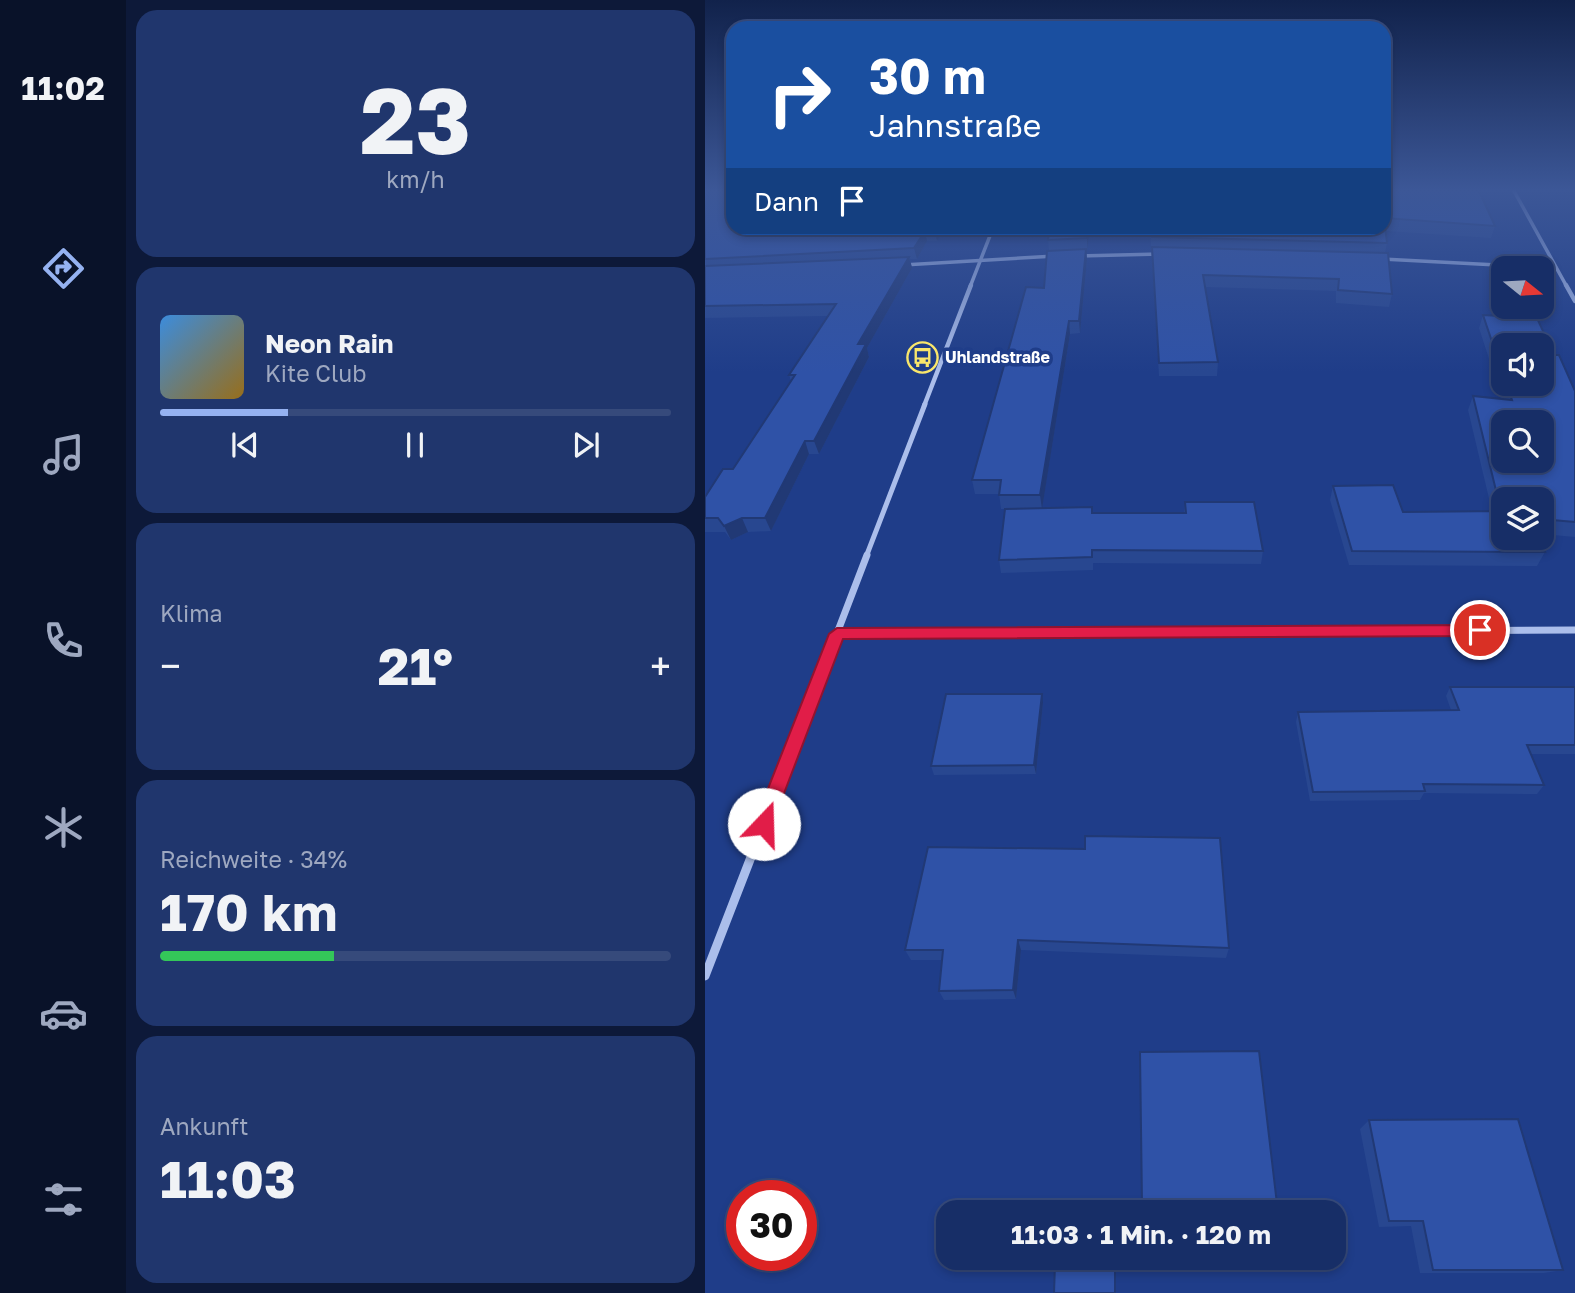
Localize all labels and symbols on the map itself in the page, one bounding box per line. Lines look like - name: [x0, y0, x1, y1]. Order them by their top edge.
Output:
- north arrow: [1491, 256, 1554, 318]
- bus stop icon: Uhlandstraße: [905, 340, 939, 374]
- place label: Uhlandstraße: [945, 347, 1050, 367]
- pin: [1450, 600, 1510, 660]
- position arrow: [727, 787, 801, 861]
- speed limit sign: 30: [726, 1180, 817, 1271]

